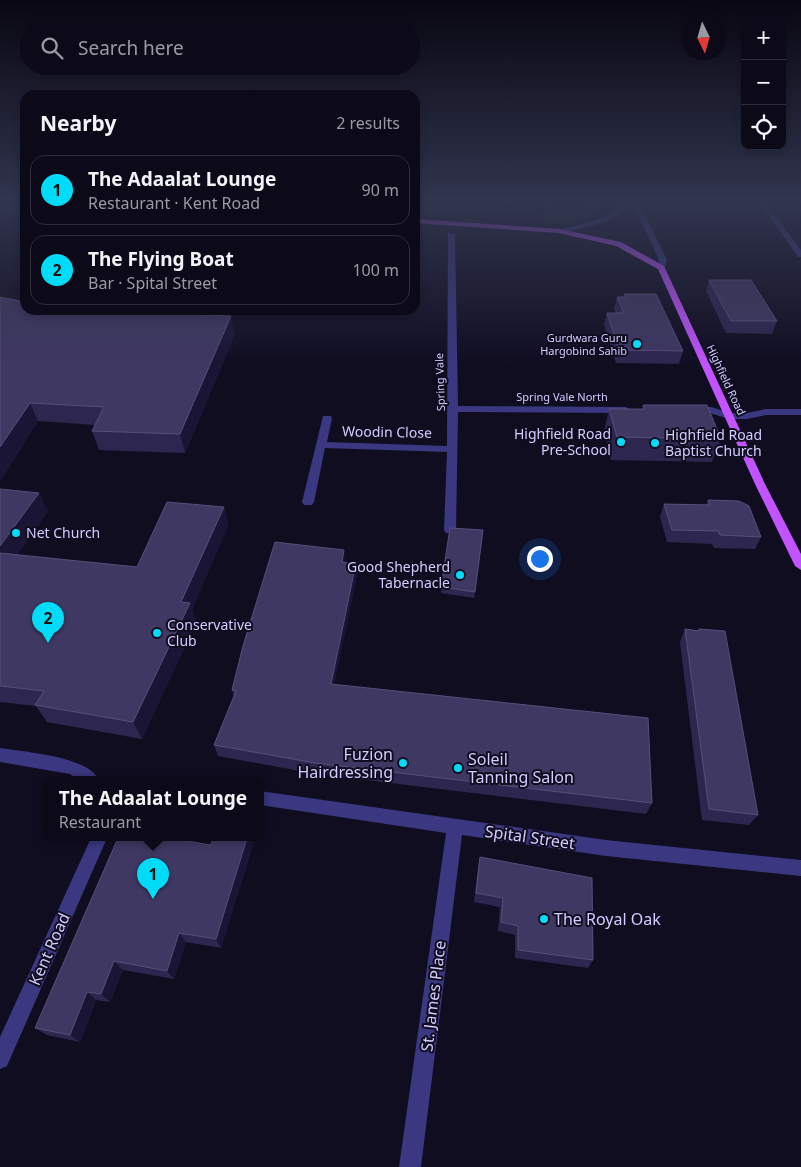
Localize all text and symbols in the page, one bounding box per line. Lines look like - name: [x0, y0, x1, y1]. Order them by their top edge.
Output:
- north arrow: [681, 15, 726, 60]
- map controls: [741, 15, 786, 150]
- button: +: [741, 15, 786, 60]
- search box: [20, 20, 420, 75]
- icon: search: [38, 34, 66, 62]
- text: Search here: [78, 35, 184, 61]
- button: −: [741, 60, 786, 105]
- button: locate: [741, 105, 786, 150]
- text: Nearby: [40, 109, 116, 137]
- text: 2 results: [336, 112, 400, 134]
- text: The Adaalat Lounge: [88, 166, 276, 192]
- text: 1: [52, 179, 62, 201]
- text: 90 m: [362, 179, 399, 201]
- text: Restaurant · Kent Road: [88, 192, 260, 214]
- text: The Flying Boat: [88, 246, 234, 272]
- text: 2: [52, 259, 62, 281]
- text: 100 m: [352, 259, 399, 281]
- text: Bar · Spital Street: [88, 272, 217, 294]
- place label: Gurdwara Guru Hargobind Sahib: [540, 330, 627, 358]
- marker: Gurdwara Guru Hargobind Sahib: [631, 338, 643, 350]
- street label: Highfield Road: [704, 342, 749, 418]
- street label: Spring Vale: [431, 353, 448, 411]
- street label: Spring Vale North: [516, 389, 608, 404]
- street label: Woodin Close: [342, 421, 432, 442]
- place label: Highfield Road Pre-School: [514, 424, 611, 459]
- place label: Highfield Road Baptist Church: [665, 425, 762, 460]
- marker: Highfield Road Pre-School: [615, 436, 627, 448]
- marker: Highfield Road Baptist Church: [649, 437, 661, 449]
- place label: Net Church: [26, 523, 100, 542]
- marker: Net Church: [10, 527, 22, 539]
- your location: [527, 546, 553, 572]
- place label: Good Shepherd Tabernacle: [347, 557, 450, 592]
- marker: Good Shepherd Tabernacle: [454, 569, 466, 581]
- pin: 2: [32, 602, 64, 643]
- place label: Conservative Club: [167, 615, 252, 650]
- marker: Conservative Club: [151, 627, 163, 639]
- place label: Fuzion Hairdressing: [297, 743, 393, 783]
- place label: Soleil Tanning Salon: [468, 748, 574, 788]
- marker: Fuzion Hairdressing: [397, 757, 409, 769]
- marker: Soleil Tanning Salon: [452, 762, 464, 774]
- popup: [42, 776, 264, 841]
- text: The Adaalat Lounge: [59, 785, 247, 811]
- text: Restaurant: [59, 811, 141, 833]
- street label: Spital Street: [484, 820, 577, 854]
- pin: 1: [137, 858, 169, 899]
- place label: The Royal Oak: [554, 908, 661, 930]
- street label: Kent Road: [23, 909, 75, 989]
- marker: The Royal Oak: [538, 913, 550, 925]
- street label: St. James Place: [415, 939, 451, 1053]

